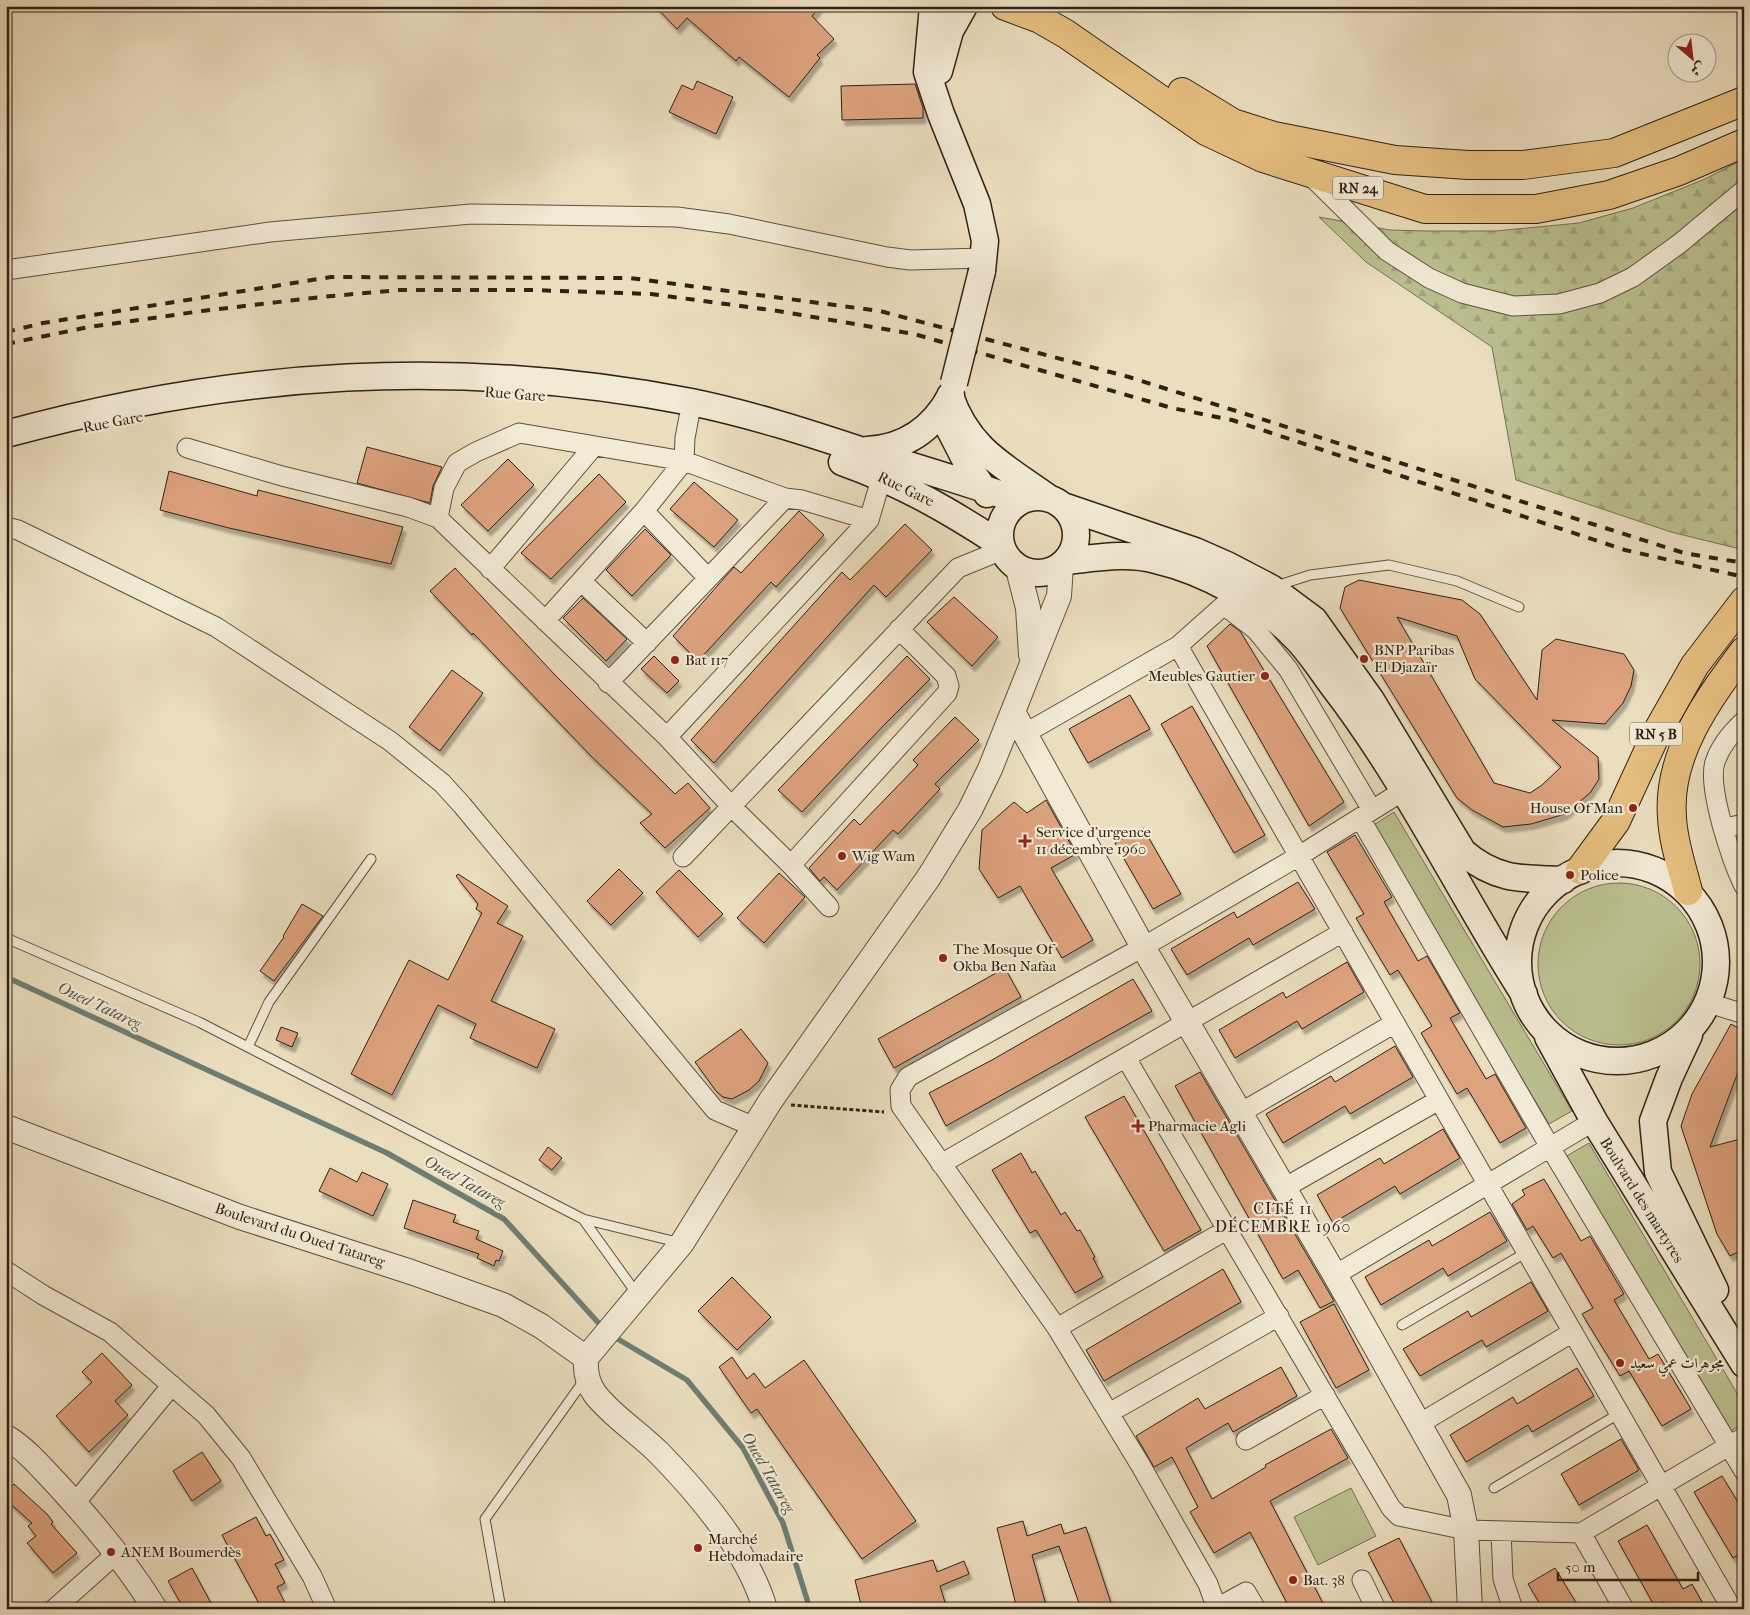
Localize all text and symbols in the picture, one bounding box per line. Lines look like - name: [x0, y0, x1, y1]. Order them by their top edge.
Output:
- north arrow: [1668, 32, 1718, 82]
- text: ش: [1688, 58, 1708, 80]
- road number: RN 24: [1333, 177, 1383, 200]
- street label: Rue Gare: [484, 383, 547, 405]
- street label: Rue Gare: [81, 407, 145, 437]
- street label: Rue Gare: [875, 468, 938, 511]
- place label: BNP Paribas El Djazaïr: [1374, 641, 1455, 676]
- place label: Bat 117: [685, 651, 728, 669]
- marker: BNP Paribas El Djazaïr: [1358, 653, 1370, 665]
- marker: Bat 117: [669, 654, 681, 666]
- place label: Meubles Gautier: [1148, 667, 1256, 685]
- marker: Meubles Gautier: [1259, 670, 1271, 682]
- road number: RN 5 B: [1630, 722, 1682, 746]
- place label: House Of Man: [1530, 799, 1623, 817]
- marker: House Of Man: [1627, 802, 1639, 814]
- place label: Service d'urgence 11 décembre 1960: [1036, 823, 1152, 858]
- marker: Service d'urgence 11 décembre 1960: [1018, 834, 1032, 848]
- place label: Wig Wam: [851, 847, 916, 865]
- marker: Wig Wam: [836, 850, 848, 862]
- place label: Police: [1580, 866, 1619, 884]
- marker: Police: [1564, 869, 1576, 881]
- place label: The Mosque Of Okba Ben Nafaa: [953, 940, 1057, 975]
- marker: The Mosque Of Okba Ben Nafaa: [937, 952, 949, 964]
- water label: Oued Tatareg: [55, 978, 145, 1033]
- place label: Pharmacie Agli: [1148, 1117, 1247, 1135]
- marker: Pharmacie Agli: [1132, 1120, 1144, 1132]
- street label: Boulvard des martyres: [1596, 1134, 1688, 1266]
- water label: Oued Tatareg: [421, 1151, 510, 1212]
- district label: CITÉ 11 DÉCEMBRE 1960: [1215, 1198, 1351, 1236]
- street label: Boulevard du Oued Tatareg: [213, 1199, 388, 1271]
- place label: مجوهرات عمي سعيد: [1630, 1354, 1724, 1377]
- marker: مجوهرات عمي سعيد: [1614, 1357, 1626, 1369]
- water label: Oued Tatareg: [738, 1428, 800, 1517]
- place label: Marché Hebdomadaire: [708, 1530, 804, 1565]
- marker: Marché Hebdomadaire: [692, 1542, 704, 1554]
- place label: ANEM Boumerdès: [120, 1543, 242, 1561]
- marker: ANEM Boumerdès: [105, 1546, 117, 1558]
- scale bar: [1558, 1550, 1698, 1582]
- text: 50 m: [1565, 1558, 1596, 1576]
- place label: Bat. 38: [1303, 1571, 1345, 1589]
- marker: Bat. 38: [1287, 1574, 1299, 1586]

